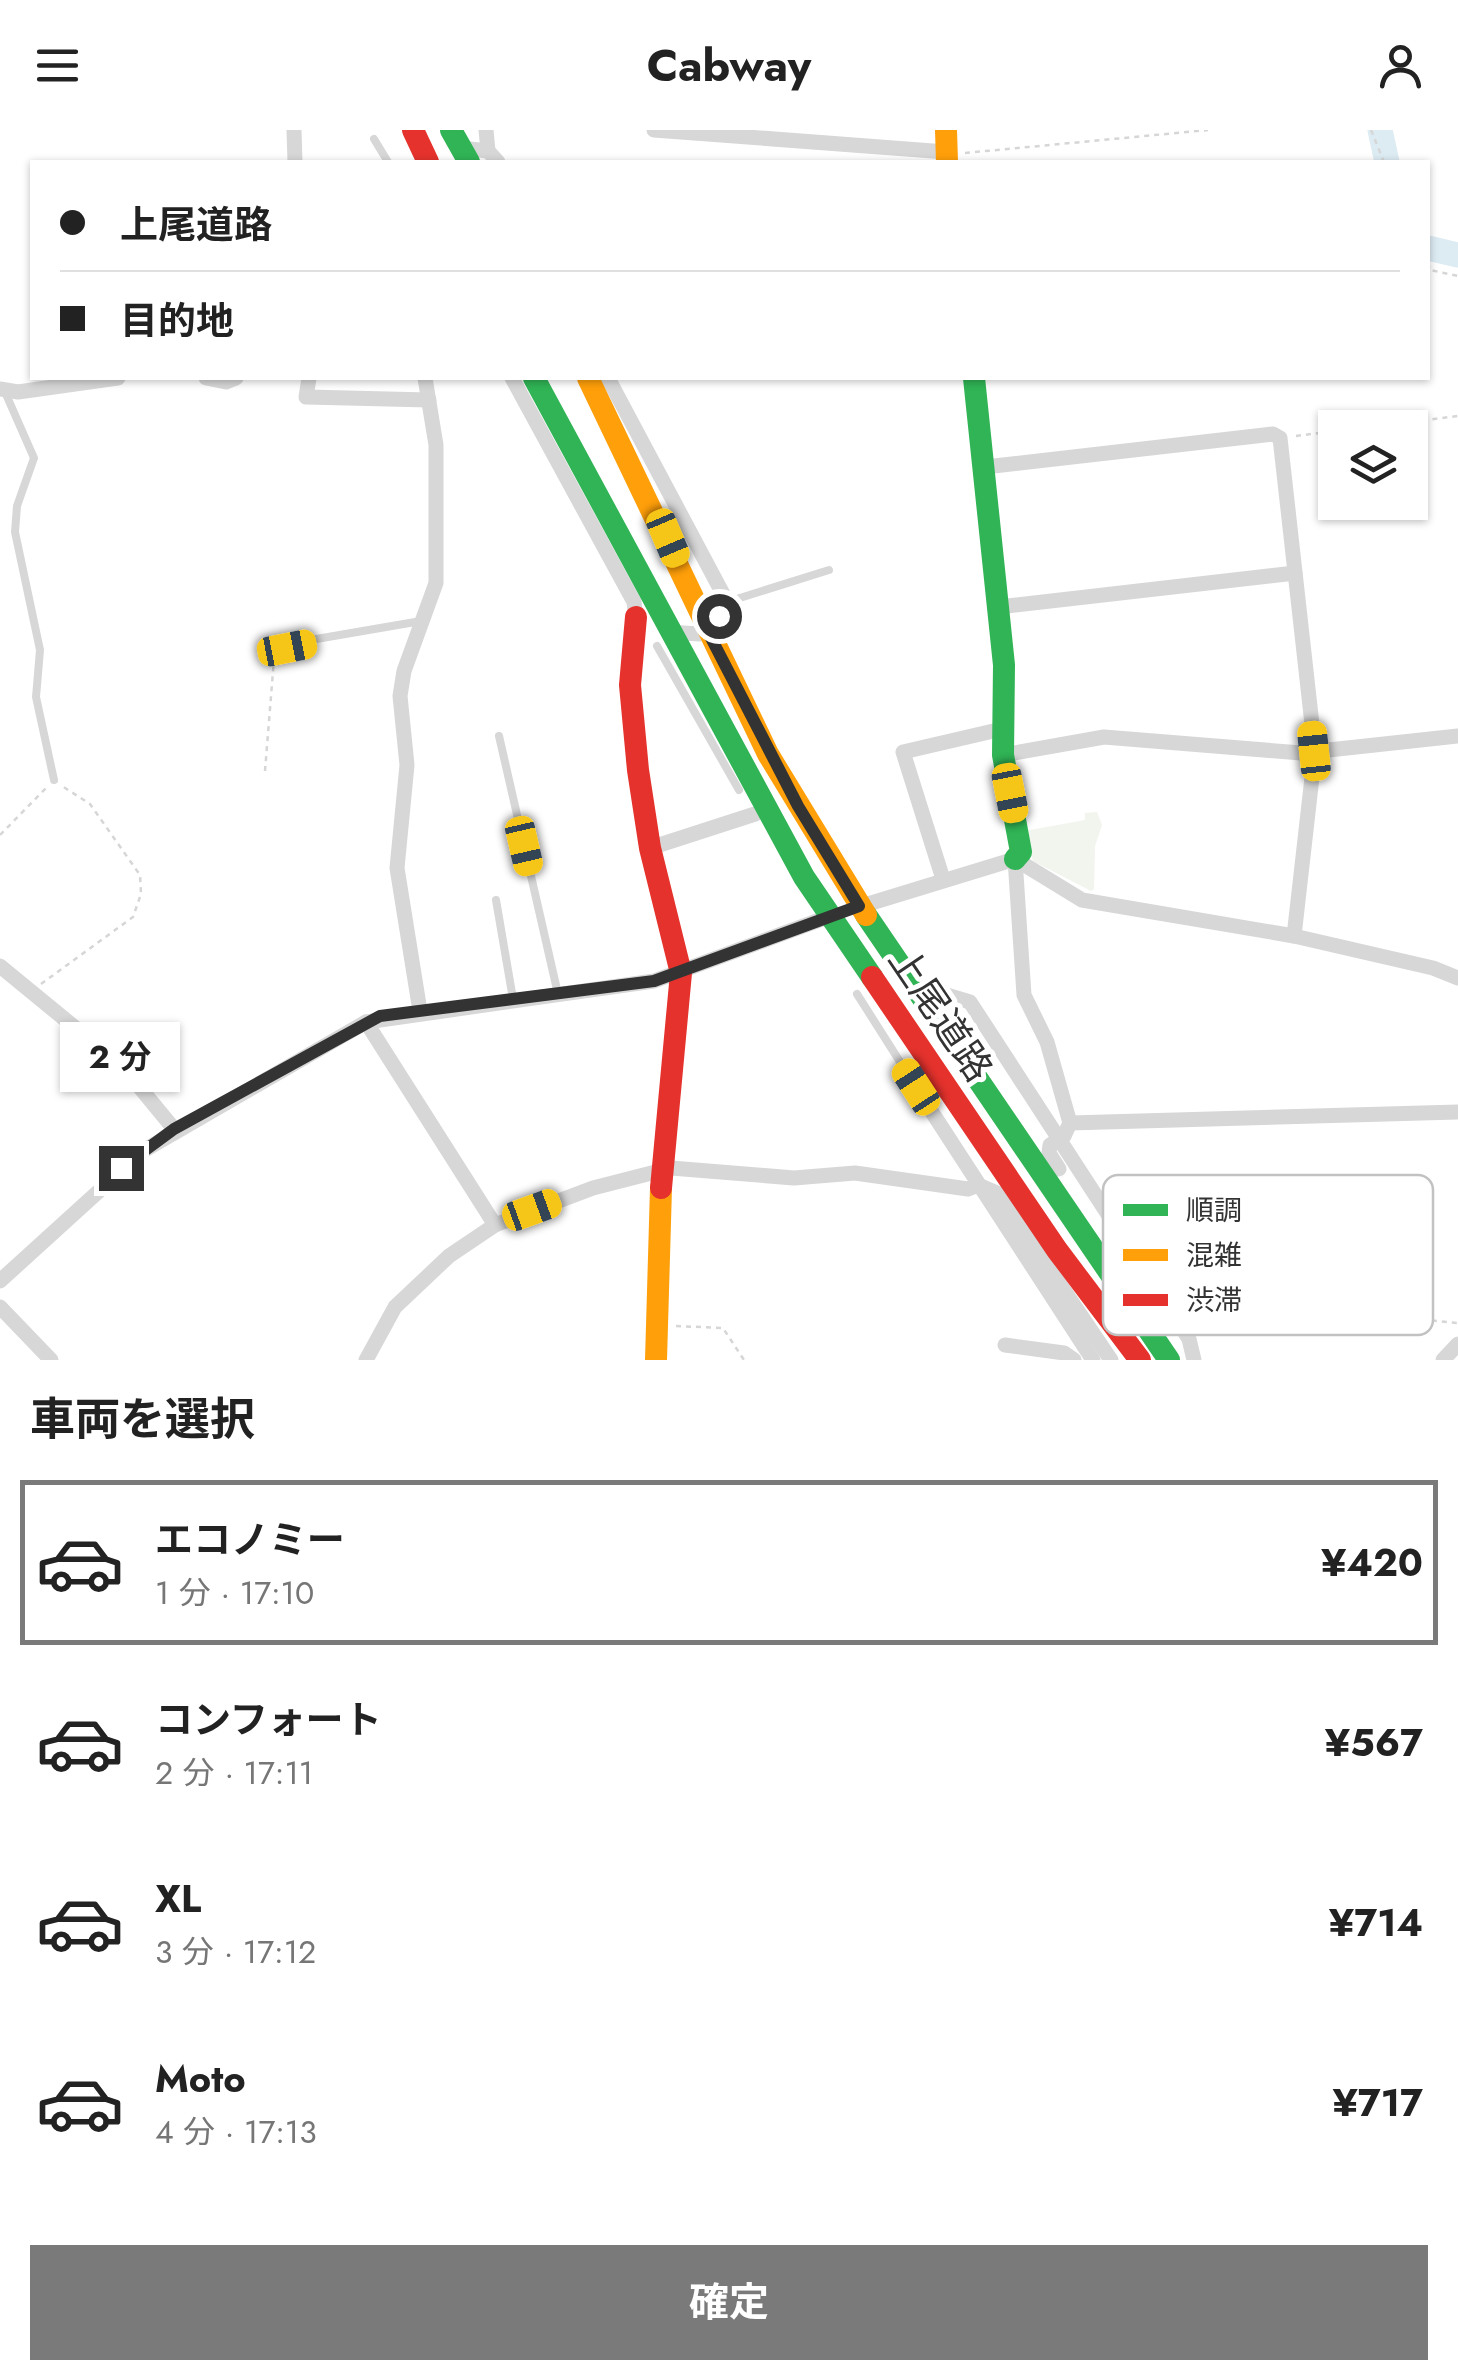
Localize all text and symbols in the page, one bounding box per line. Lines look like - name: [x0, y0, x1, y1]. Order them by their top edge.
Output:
- text: Cabway: [647, 33, 811, 98]
- icon: menu: [30, 38, 85, 93]
- icon: person: [1373, 38, 1428, 93]
- text: 上尾道路: [120, 197, 272, 252]
- text: 目的地: [120, 293, 234, 348]
- map controls: [1318, 410, 1428, 520]
- button: layers: [1318, 410, 1428, 520]
- car: [642, 505, 694, 571]
- route start: [697, 594, 742, 639]
- car: [255, 628, 319, 668]
- car: [1296, 720, 1332, 782]
- car: [990, 761, 1030, 825]
- car: [503, 813, 545, 879]
- street label: 上尾道路: [876, 936, 1006, 1092]
- callout: 2 分: [61, 1023, 181, 1093]
- text: 2 分: [89, 1034, 151, 1080]
- car: [887, 1054, 945, 1120]
- route end: [99, 1146, 144, 1191]
- legend: [1103, 1175, 1433, 1335]
- car: [499, 1186, 565, 1234]
- text: 順調: [1186, 1190, 1242, 1231]
- text: 混雑: [1186, 1235, 1242, 1276]
- text: 渋滞: [1186, 1280, 1242, 1321]
- text: 車両を選択: [30, 1387, 255, 1452]
- text: エコノミー: [155, 1512, 345, 1567]
- icon: car: [35, 1518, 125, 1608]
- text: ¥420: [1321, 1535, 1423, 1590]
- text: 1 分 · 17:10: [155, 1570, 314, 1616]
- text: コンフォート: [155, 1692, 382, 1747]
- icon: car: [35, 1698, 125, 1788]
- text: ¥567: [1325, 1715, 1423, 1770]
- text: 2 分 · 17:11: [155, 1750, 313, 1796]
- text: XL: [155, 1871, 201, 1926]
- icon: car: [35, 1878, 125, 1968]
- text: ¥714: [1329, 1895, 1423, 1950]
- text: 3 分 · 17:12: [155, 1929, 316, 1975]
- text: Moto: [155, 2051, 246, 2106]
- icon: car: [35, 2058, 125, 2148]
- text: ¥717: [1332, 2075, 1423, 2130]
- text: 4 分 · 17:13: [155, 2109, 317, 2155]
- button: 確定: [30, 2245, 1428, 2360]

